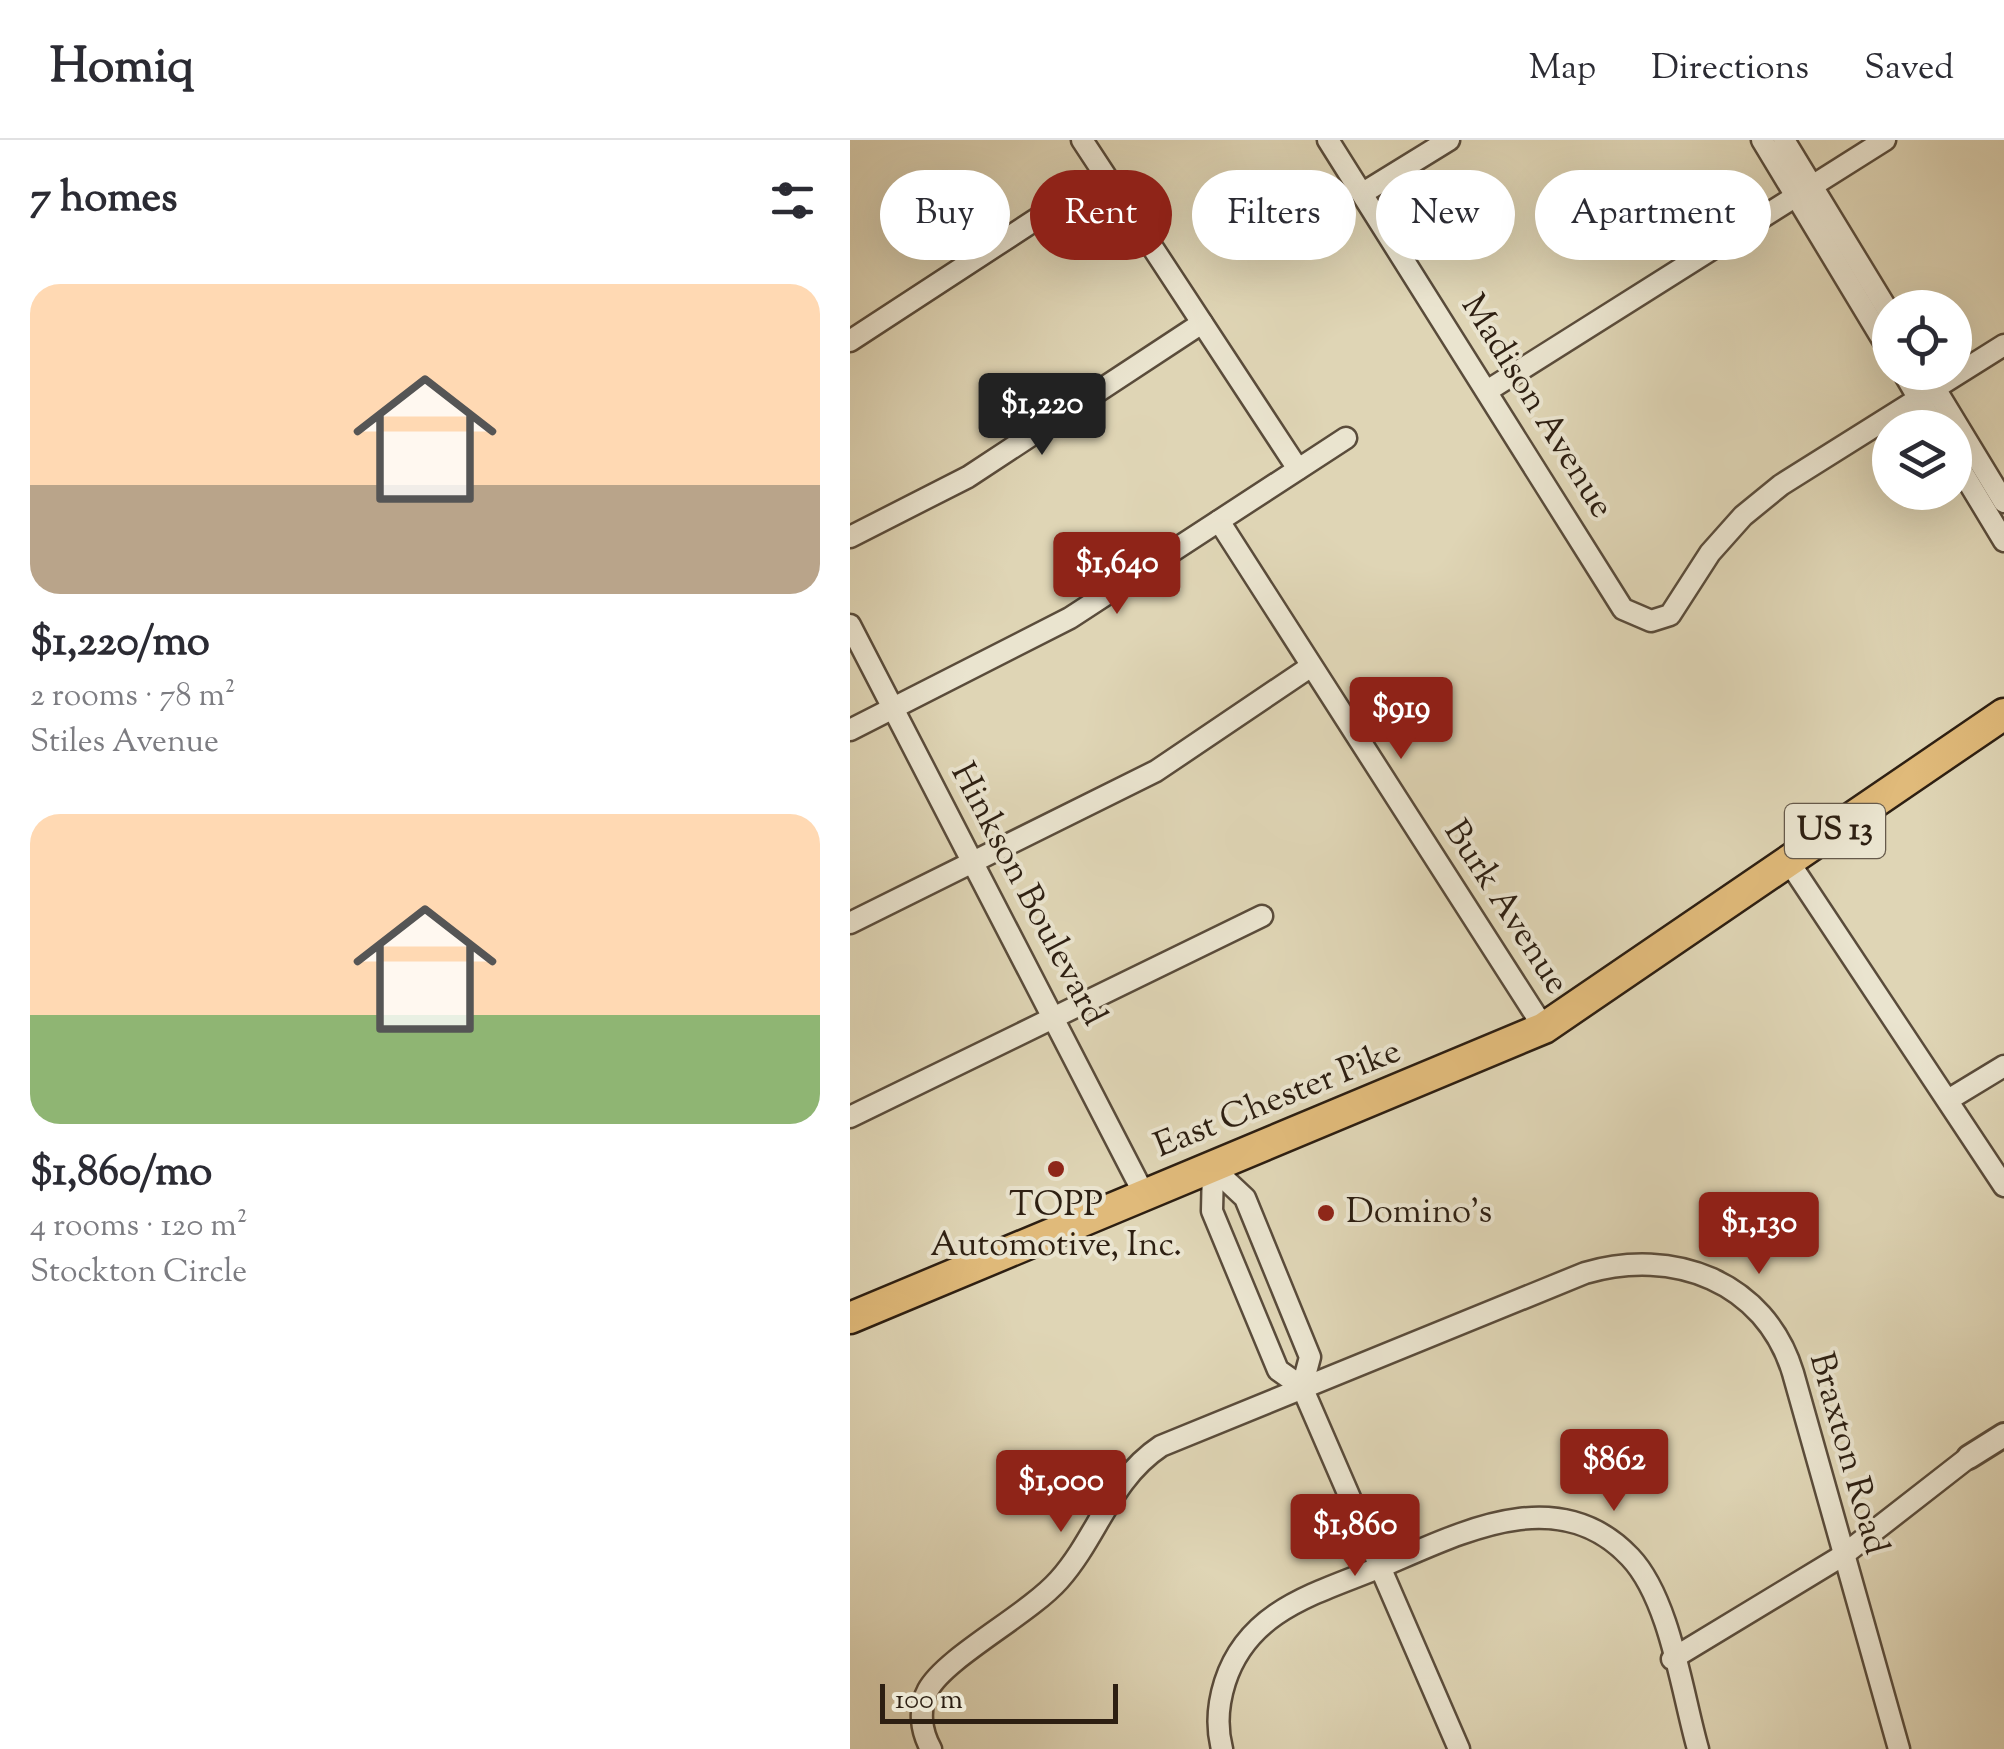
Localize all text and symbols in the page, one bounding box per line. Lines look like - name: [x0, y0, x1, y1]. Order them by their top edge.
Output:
- text: Homiq: [50, 35, 194, 104]
- text: Map: [1529, 44, 1596, 95]
- text: Directions: [1651, 44, 1809, 95]
- text: Saved: [1864, 44, 1954, 95]
- text: 7 homes: [30, 170, 178, 230]
- chip: Buy: [880, 170, 1010, 260]
- chip: Rent: [1030, 170, 1172, 260]
- chip: Filters: [1192, 170, 1356, 260]
- chip: New: [1376, 170, 1515, 260]
- chip: Apartment: [1535, 170, 1771, 260]
- icon: filters: [765, 173, 820, 228]
- street label: Madison Avenue: [1447, 285, 1625, 529]
- map controls: [1872, 290, 1972, 510]
- button: locate: [1872, 290, 1972, 390]
- icon: home: [335, 349, 515, 529]
- pin: $1,220: [961, 373, 1123, 458]
- text: $1,220: [1001, 382, 1083, 428]
- button: layers: [1872, 410, 1972, 510]
- pin: $1,640: [1036, 532, 1198, 617]
- text: $1,640: [1075, 541, 1159, 587]
- text: $1,220/mo: [30, 614, 210, 674]
- text: 2 rooms · 78 m²: [30, 674, 236, 720]
- pin: $919: [1342, 677, 1460, 762]
- text: $919: [1372, 686, 1430, 732]
- text: Stiles Avenue: [30, 720, 219, 766]
- street label: Hinkson Boulevard: [936, 754, 1118, 1036]
- road number: US 13: [1785, 804, 1885, 858]
- street label: Burk Avenue: [1430, 811, 1580, 1005]
- icon: home: [335, 879, 515, 1059]
- street label: East Chester Pike: [1147, 1027, 1409, 1173]
- text: $1,860/mo: [30, 1144, 212, 1204]
- marker: TOPP Automotive, Inc.: [1045, 1158, 1067, 1180]
- place label: TOPP Automotive, Inc.: [930, 1181, 1182, 1272]
- place label: Domino's: [1346, 1188, 1492, 1239]
- pin: $1,130: [1678, 1192, 1840, 1277]
- text: $1,130: [1721, 1201, 1797, 1247]
- marker: Domino's: [1315, 1202, 1337, 1224]
- text: 4 rooms · 120 m²: [30, 1204, 248, 1250]
- text: Stockton Circle: [30, 1250, 247, 1296]
- street label: Braxton Road: [1794, 1347, 1900, 1561]
- pin: $862: [1555, 1429, 1673, 1514]
- text: $862: [1582, 1438, 1646, 1484]
- pin: $1,000: [980, 1450, 1142, 1535]
- text: $1,000: [1018, 1459, 1104, 1505]
- pin: $1,860: [1274, 1494, 1436, 1579]
- text: $1,860: [1313, 1503, 1397, 1549]
- scale bar: [880, 1679, 1118, 1724]
- text: 100 m: [895, 1681, 963, 1721]

